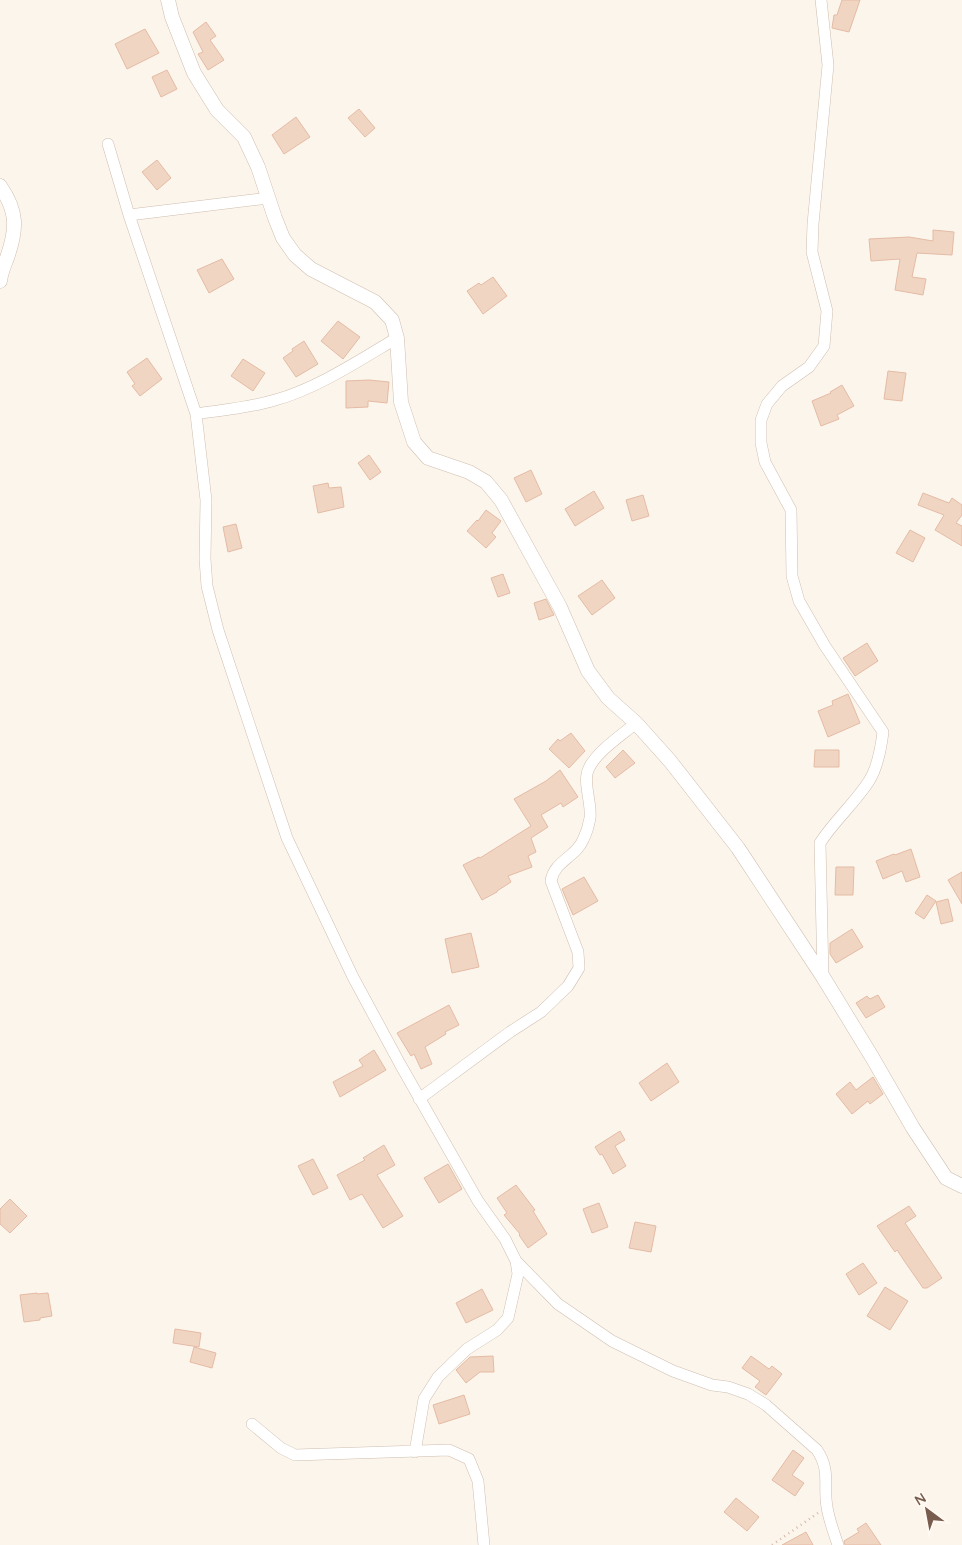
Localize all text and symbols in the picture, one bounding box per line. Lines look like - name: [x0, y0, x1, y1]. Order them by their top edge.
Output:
- north arrow: [902, 1485, 952, 1535]
- text: N: [911, 1489, 929, 1509]

